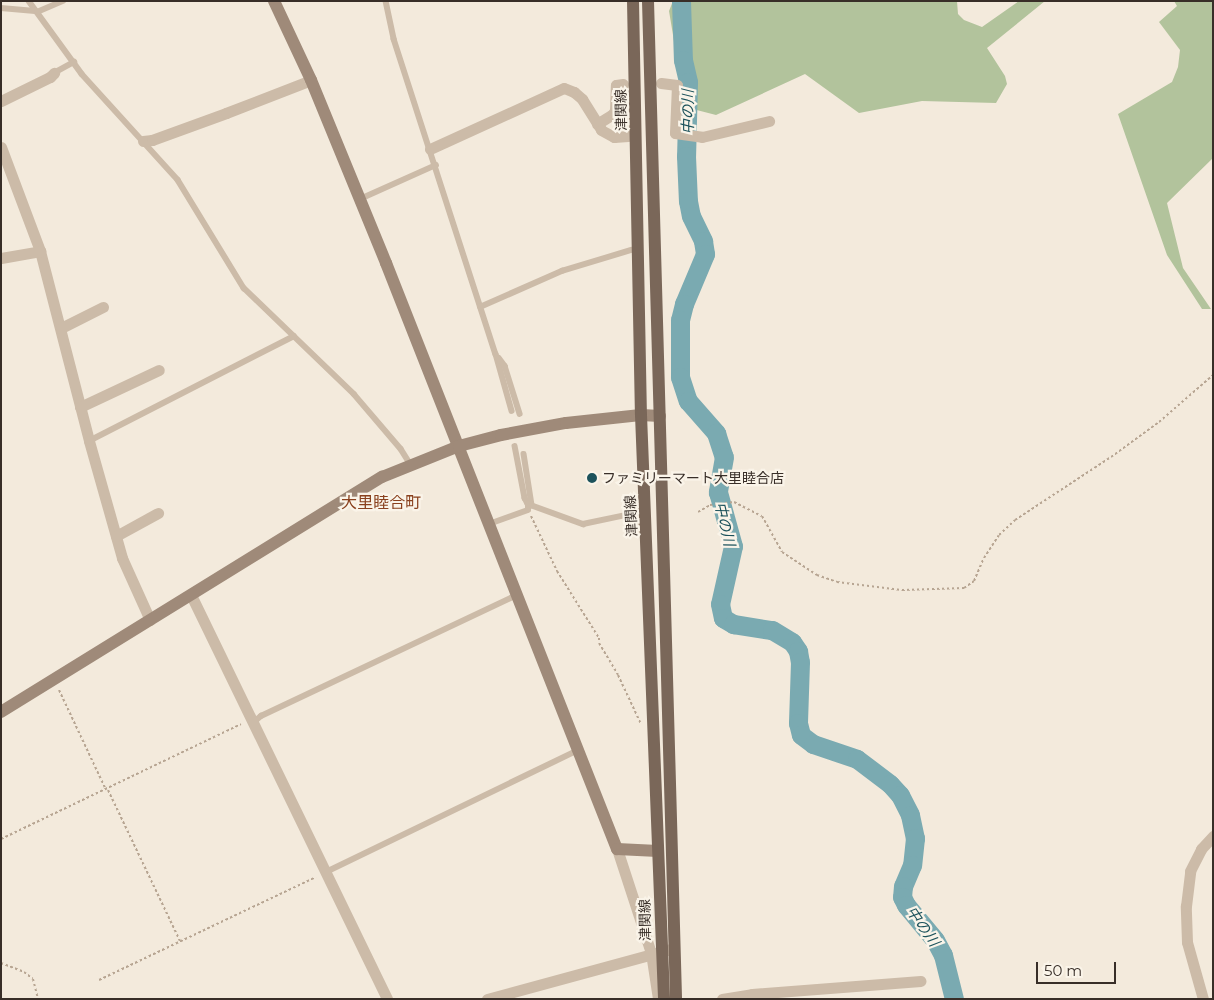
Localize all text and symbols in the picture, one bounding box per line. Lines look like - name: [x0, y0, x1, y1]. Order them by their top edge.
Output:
- street label: 津関線: [612, 89, 630, 131]
- water label: 中の川: [679, 90, 697, 134]
- place label: ファミリーマート大里睦合店: [602, 470, 784, 486]
- marker: ファミリーマート大里睦合店: [586, 472, 598, 484]
- district label: 大里睦合町: [341, 493, 421, 513]
- street label: 津関線: [622, 495, 640, 537]
- water label: 中の川: [711, 500, 739, 548]
- street label: 津関線: [636, 899, 654, 941]
- water label: 中の川: [903, 902, 943, 950]
- scale bar: [1039, 952, 1119, 984]
- text: 50 m: [1044, 961, 1082, 980]

